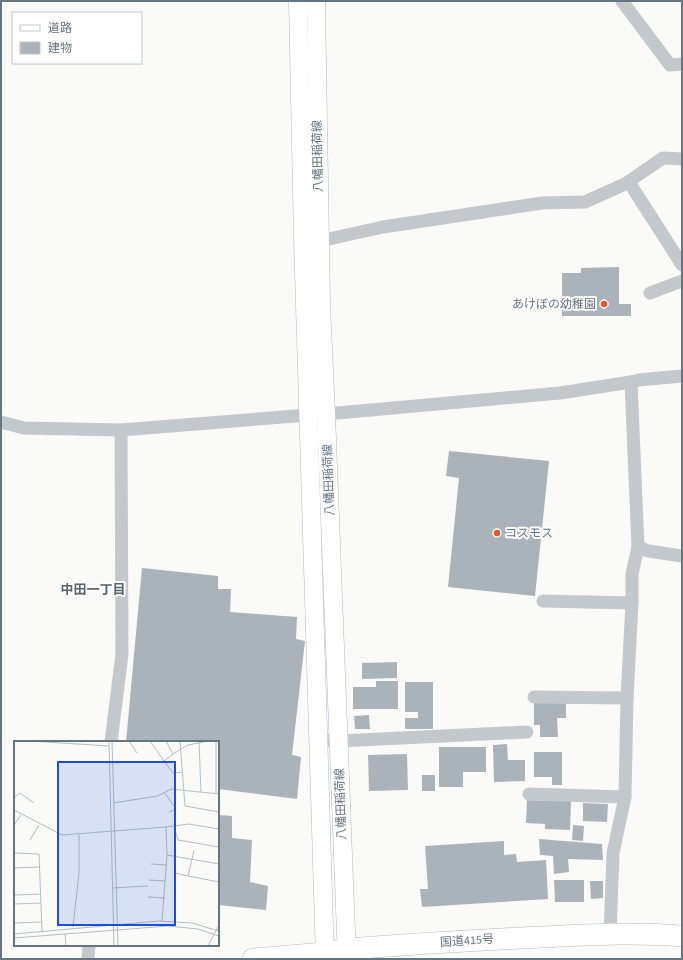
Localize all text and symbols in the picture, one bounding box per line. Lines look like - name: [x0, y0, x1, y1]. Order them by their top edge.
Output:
- legend: [12, 12, 142, 64]
- text: 道路: [48, 20, 72, 37]
- text: 建物: [48, 40, 72, 57]
- street label: 八幡田稲荷線: [309, 120, 327, 192]
- place label: あけぼの幼稚園: [512, 296, 596, 313]
- marker: あけぼの幼稚園: [599, 299, 609, 309]
- street label: 八幡田稲荷線: [319, 444, 339, 516]
- place label: コスモス: [505, 525, 553, 542]
- marker: コスモス: [492, 528, 502, 538]
- district label: 中田一丁目: [60, 581, 126, 599]
- inset map: [14, 741, 219, 946]
- street label: 八幡田稲荷線: [331, 768, 351, 840]
- street label: 国道415号: [440, 931, 494, 951]

